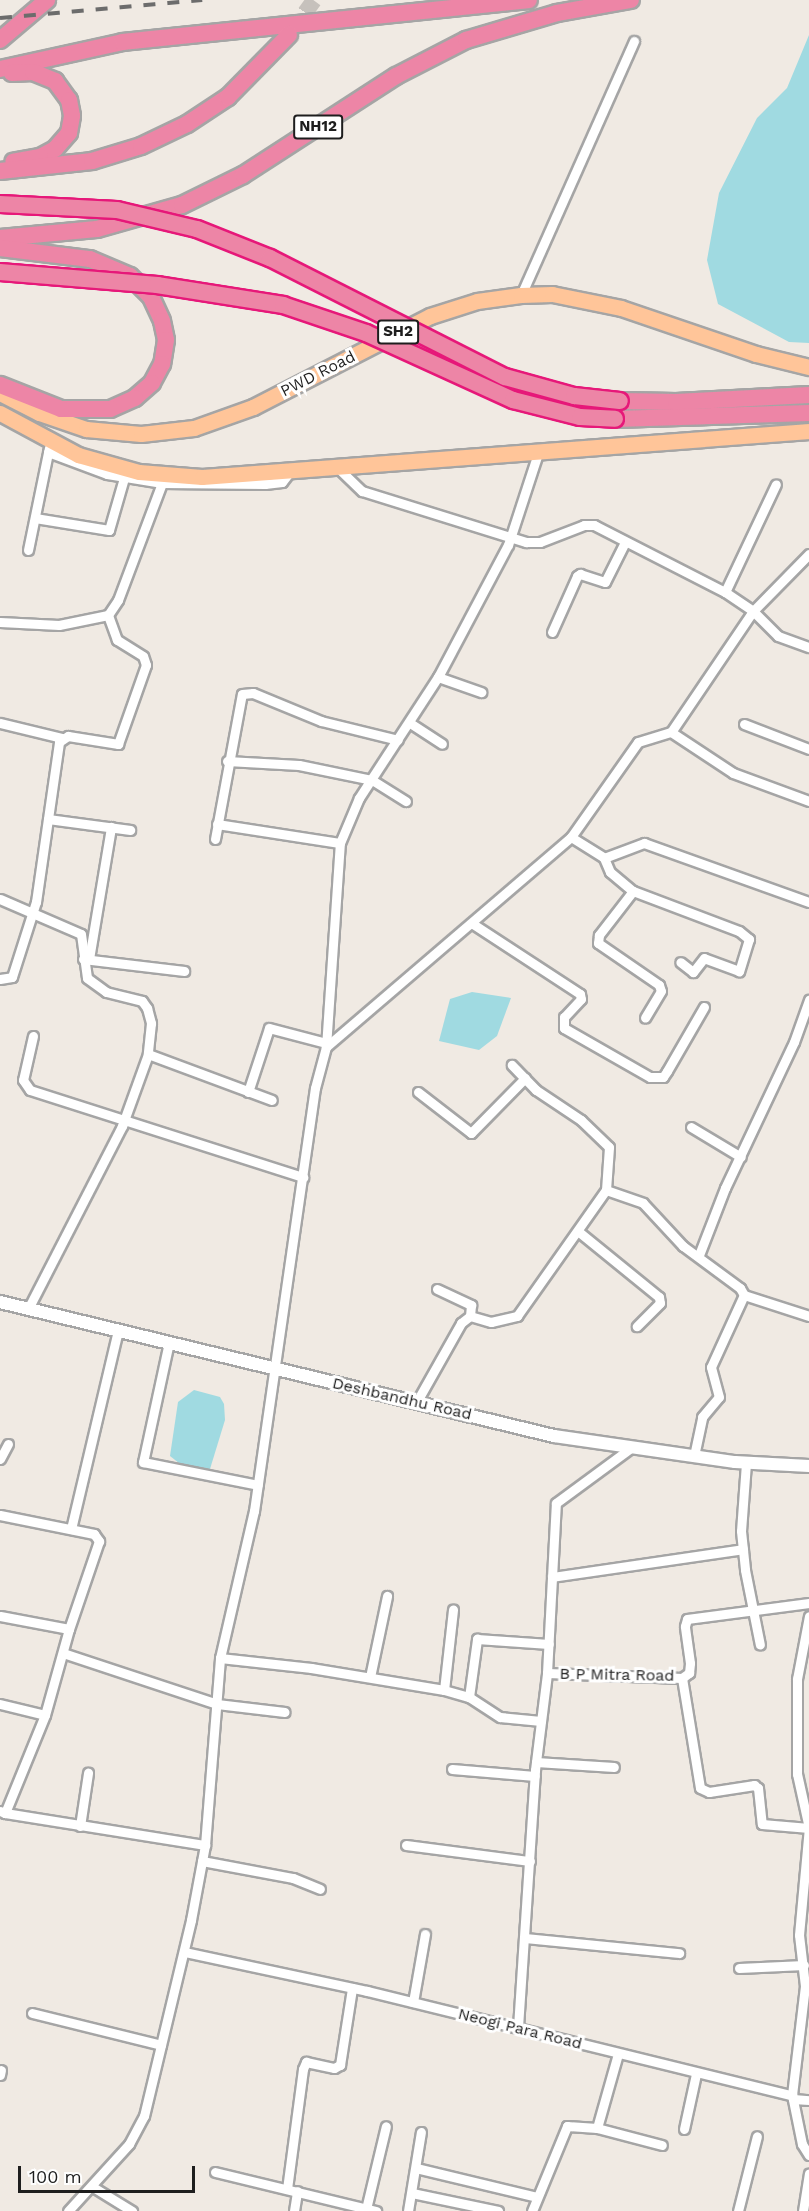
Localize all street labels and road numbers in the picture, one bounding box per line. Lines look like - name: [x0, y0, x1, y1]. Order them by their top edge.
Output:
- road number: NH12: [292, 115, 344, 139]
- road number: SH2: [377, 320, 419, 344]
- street label: PWD Road: [277, 347, 359, 401]
- street label: Deshbandhu Road: [330, 1374, 474, 1424]
- street label: B P Mitra Road: [559, 1664, 675, 1686]
- street label: Neogi Para Road: [456, 2004, 584, 2054]

